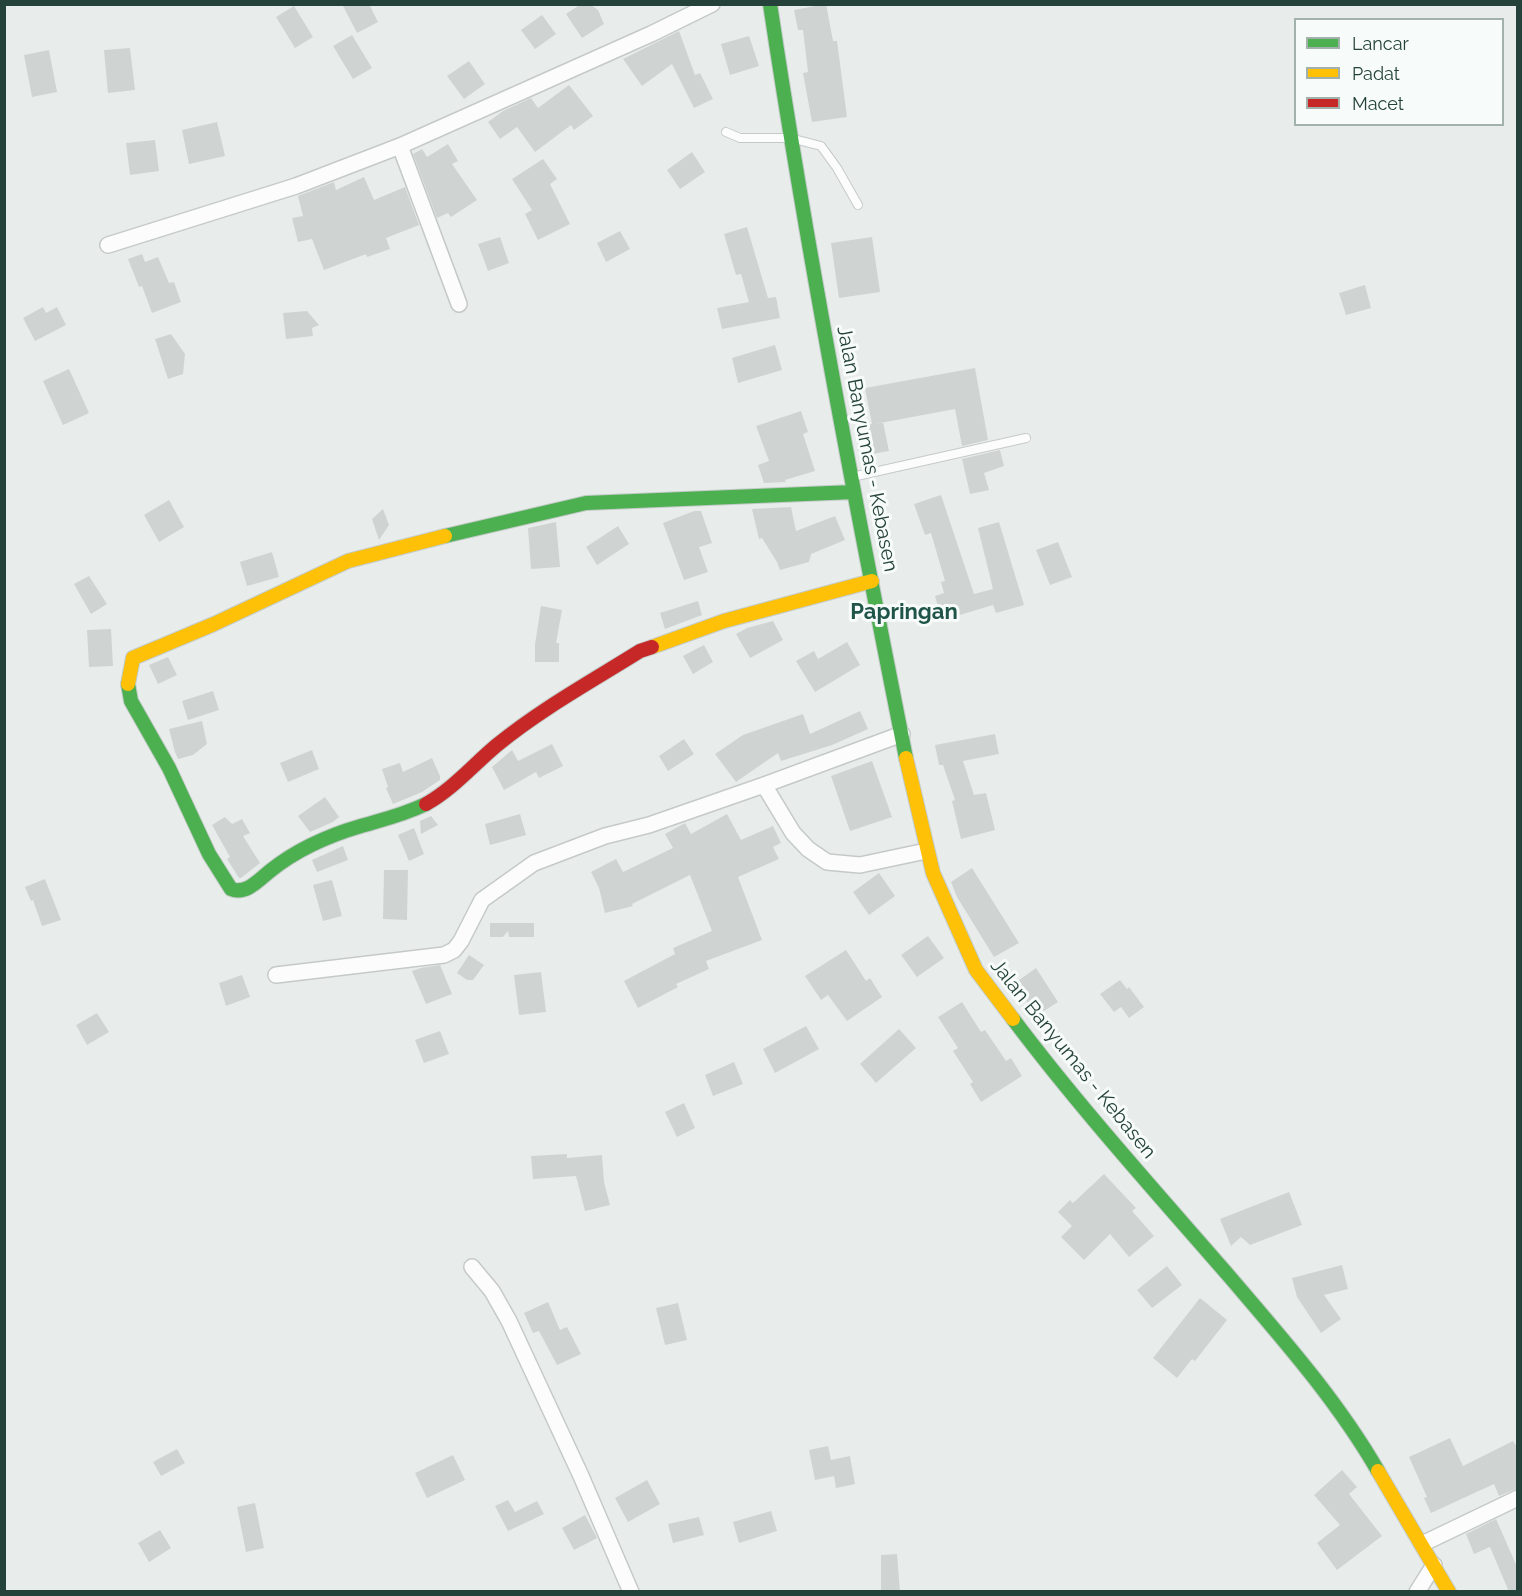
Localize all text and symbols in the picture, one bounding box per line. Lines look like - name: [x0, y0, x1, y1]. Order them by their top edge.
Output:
- legend: [1294, 18, 1504, 126]
- text: Lancar: [1352, 33, 1409, 54]
- text: Padat: [1352, 63, 1400, 84]
- text: Macet: [1352, 93, 1404, 114]
- street label: Jalan Banyumas - Kebasen: [831, 324, 903, 574]
- district label: Papringan: [850, 599, 958, 625]
- street label: Jalan Banyumas - Kebasen: [985, 954, 1161, 1164]

